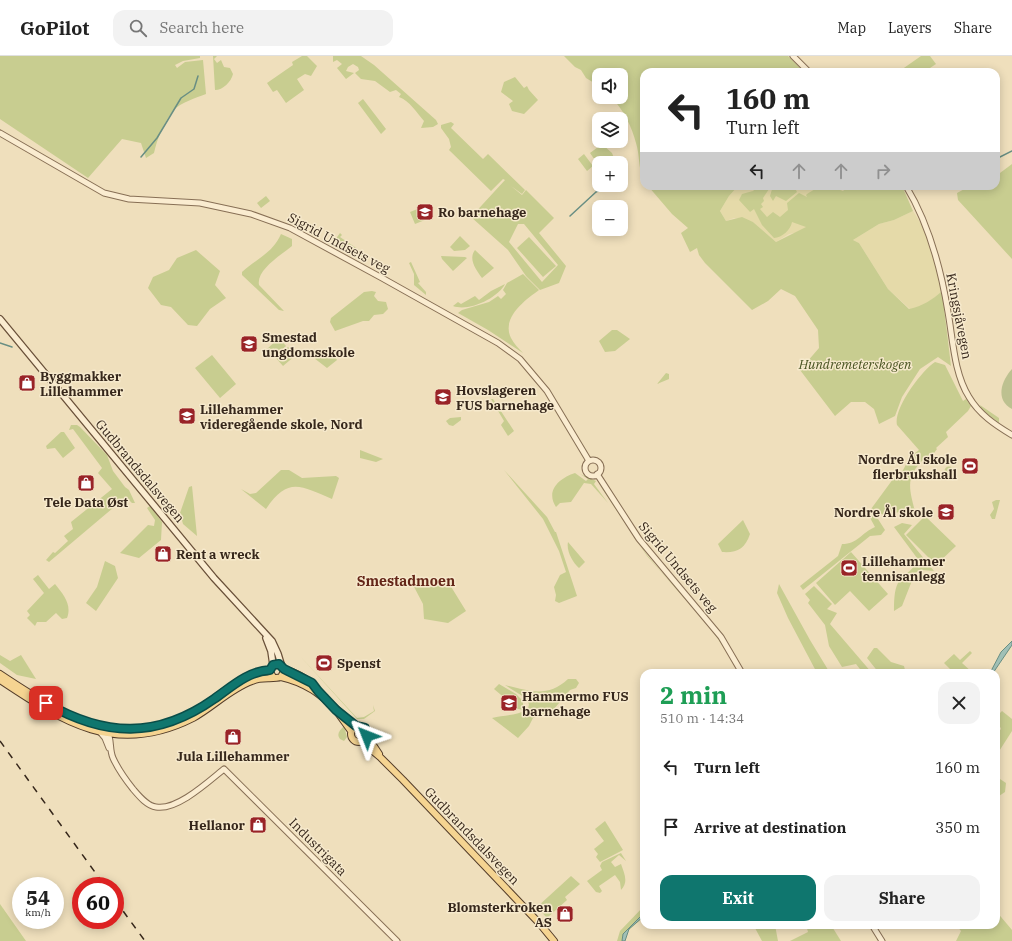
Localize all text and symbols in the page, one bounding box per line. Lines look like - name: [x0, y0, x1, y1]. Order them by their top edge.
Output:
- search box: [113, 10, 393, 46]
- text: GoPilot: [20, 16, 89, 40]
- icon: search: [127, 17, 149, 39]
- text: Search here: [159, 18, 244, 37]
- text: Map: [838, 19, 866, 37]
- text: Layers: [888, 19, 932, 37]
- text: Share: [954, 19, 992, 37]
- map controls: [592, 68, 628, 236]
- button: sound: [592, 68, 628, 104]
- text: 160 m: [726, 80, 810, 117]
- icon: left: [660, 84, 712, 136]
- button: layers: [592, 112, 628, 148]
- text: Turn left: [726, 116, 800, 139]
- button: +: [592, 156, 628, 192]
- icon: left: [746, 160, 768, 182]
- icon: ahead: [788, 160, 810, 182]
- icon: ahead: [830, 160, 852, 182]
- icon: right: [872, 160, 894, 182]
- button: −: [592, 200, 628, 236]
- school or university icon: Ro barnehage: [415, 202, 435, 222]
- place label: Ro barnehage: [438, 204, 526, 221]
- street label: Sigrid Undsets veg: [285, 209, 393, 277]
- street label: Kringsjåvegen: [942, 271, 976, 361]
- place label: Smestad ungdomsskole: [262, 329, 355, 361]
- school or university icon: Smestad ungdomsskole: [239, 334, 259, 354]
- park label: Hundremeterskogen: [798, 356, 912, 373]
- place label: Byggmakker Lillehammer: [40, 368, 124, 400]
- shop icon: Byggmakker Lillehammer: [17, 373, 37, 393]
- place label: Hovslageren FUS barnehage: [456, 382, 554, 414]
- school or university icon: Hovslageren FUS barnehage: [433, 387, 453, 407]
- place label: Lillehammer videregående skole, Nord: [200, 401, 363, 433]
- school or university icon: Lillehammer videregående skole, Nord: [177, 406, 197, 426]
- street label: Gudbrandsdalsvegen: [92, 416, 188, 526]
- place label: Nordre Ål skole flerbrukshall: [858, 451, 957, 483]
- sports icon: Nordre Ål skole flerbrukshall: [960, 456, 980, 476]
- shop icon: Tele Data Øst: [76, 473, 96, 493]
- place label: Tele Data Øst: [44, 494, 128, 511]
- school or university icon: Nordre Ål skole: [936, 502, 956, 522]
- place label: Nordre Ål skole: [834, 504, 933, 521]
- street label: Sigrid Undsets veg: [635, 518, 721, 616]
- shop icon: Rent a wreck: [153, 544, 173, 564]
- place label: Rent a wreck: [176, 546, 261, 563]
- place label: Lillehammer tennisanlegg: [862, 553, 946, 585]
- sports icon: Lillehammer tennisanlegg: [839, 558, 859, 578]
- district label: Smestadmoen: [357, 572, 455, 590]
- sports icon: Spenst: [314, 653, 334, 673]
- place label: Spenst: [337, 655, 381, 672]
- text: 2 min: [660, 679, 727, 711]
- button: close: [938, 682, 980, 724]
- pin: [29, 686, 63, 720]
- place label: Hammermo FUS barnehage: [522, 688, 629, 720]
- icon: arrive: [35, 692, 57, 714]
- school or university icon: Hammermo FUS barnehage: [499, 693, 519, 713]
- text: 510 m · 14:34: [660, 710, 744, 727]
- position arrow: [346, 715, 388, 757]
- shop icon: Jula Lillehammer: [223, 727, 243, 747]
- place label: Jula Lillehammer: [177, 748, 290, 765]
- icon: left: [660, 756, 682, 778]
- text: Turn left: [694, 758, 760, 777]
- text: 160 m: [935, 758, 980, 777]
- street label: Gudbrandsdalsvegen: [421, 783, 523, 889]
- street label: Industrigata: [285, 814, 351, 880]
- shop icon: Hellanor: [248, 815, 268, 835]
- icon: arrive: [660, 816, 682, 838]
- place label: Hellanor: [189, 817, 246, 834]
- text: Arrive at destination: [694, 818, 846, 837]
- text: 350 m: [935, 818, 980, 837]
- button: Exit: [660, 875, 816, 921]
- button: Share: [824, 875, 980, 921]
- speed limit sign: 60: [72, 877, 124, 929]
- text: 54: [26, 884, 50, 911]
- place label: Blomsterkroken AS: [447, 899, 552, 931]
- shop icon: Blomsterkroken AS: [555, 904, 575, 924]
- text: km/h: [25, 906, 51, 919]

